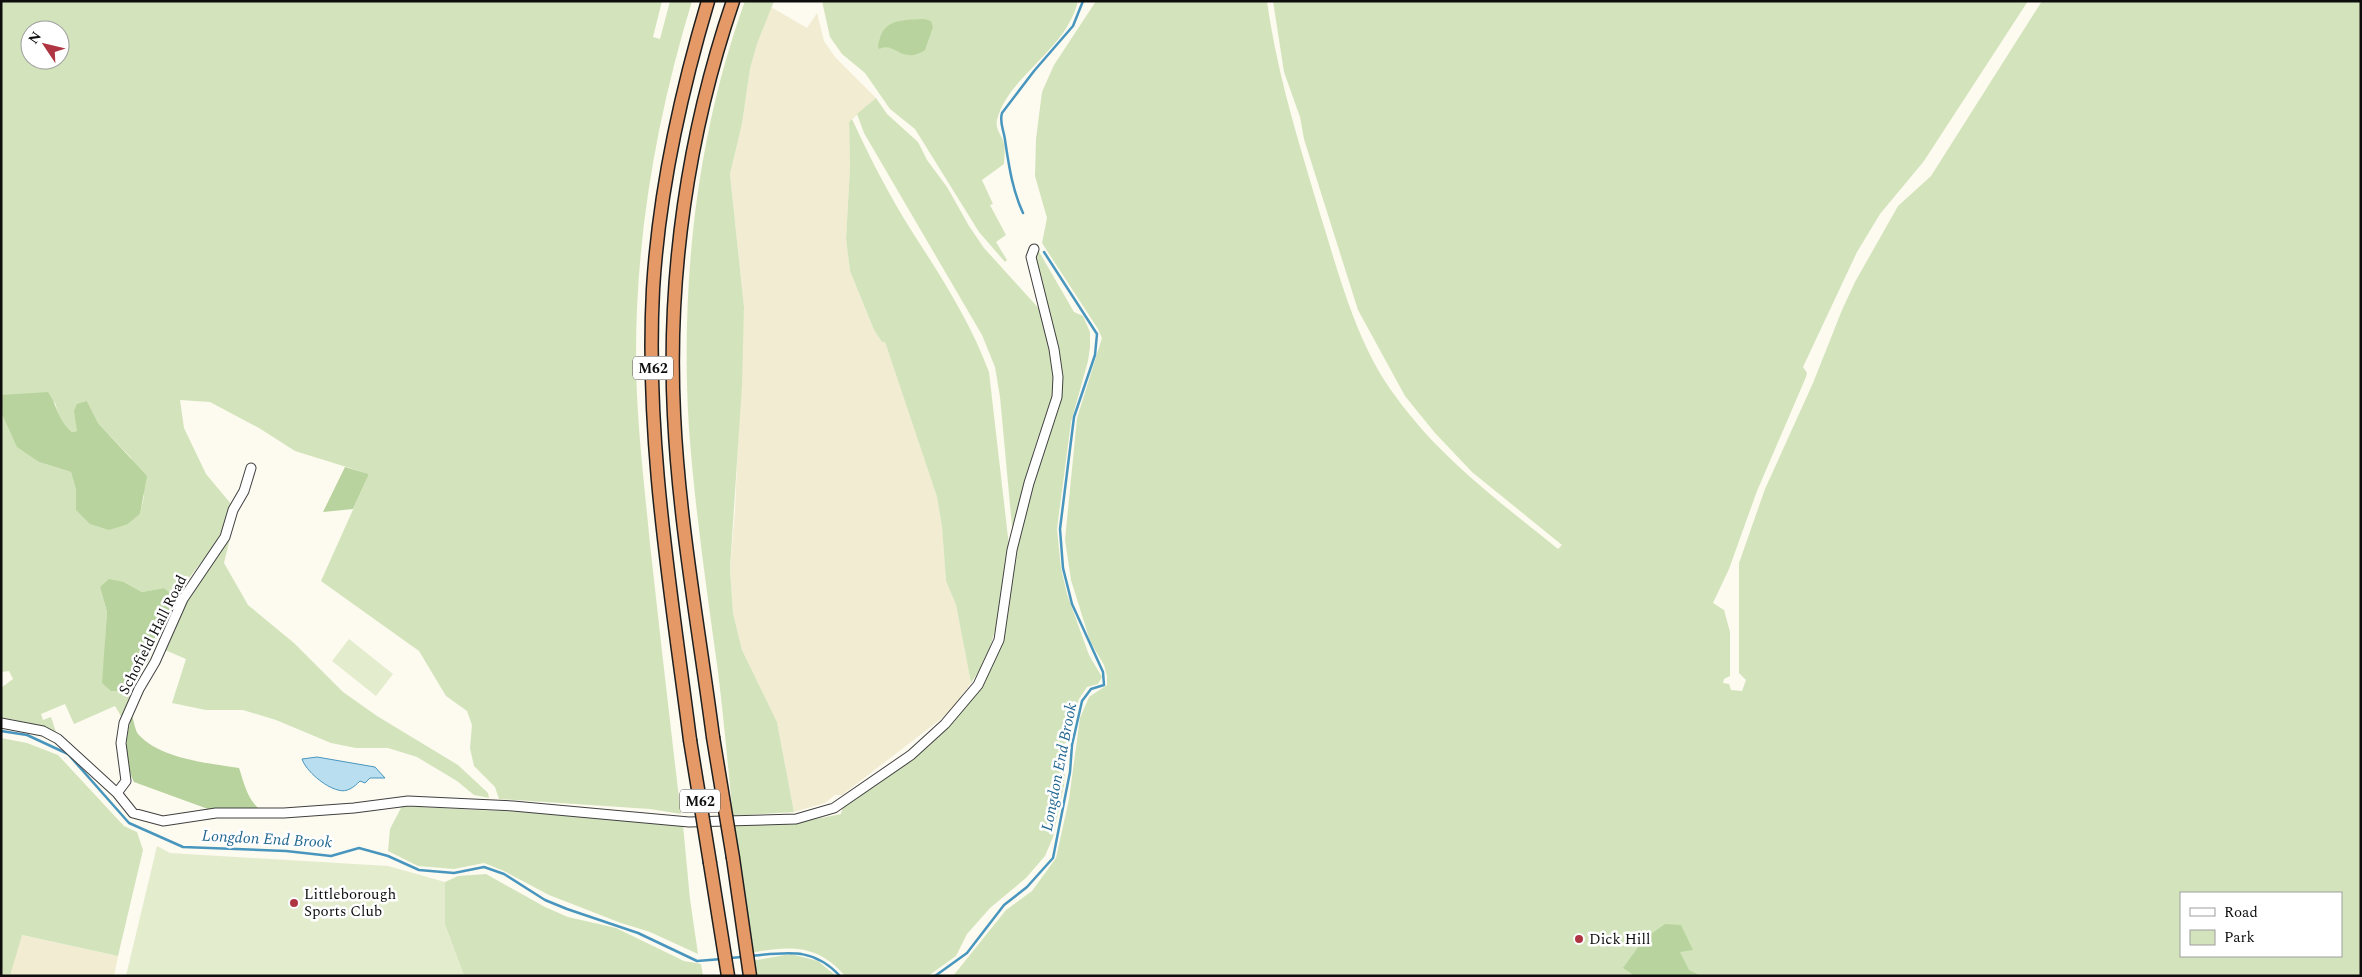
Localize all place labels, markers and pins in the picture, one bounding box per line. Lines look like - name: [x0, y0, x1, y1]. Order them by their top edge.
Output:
- place label: Littleborough Sports Club: [304, 883, 397, 923]
- marker: Littleborough Sports Club: [288, 897, 300, 909]
- place label: Dick Hill: [1589, 928, 1650, 951]
- marker: Dick Hill: [1573, 933, 1585, 945]

